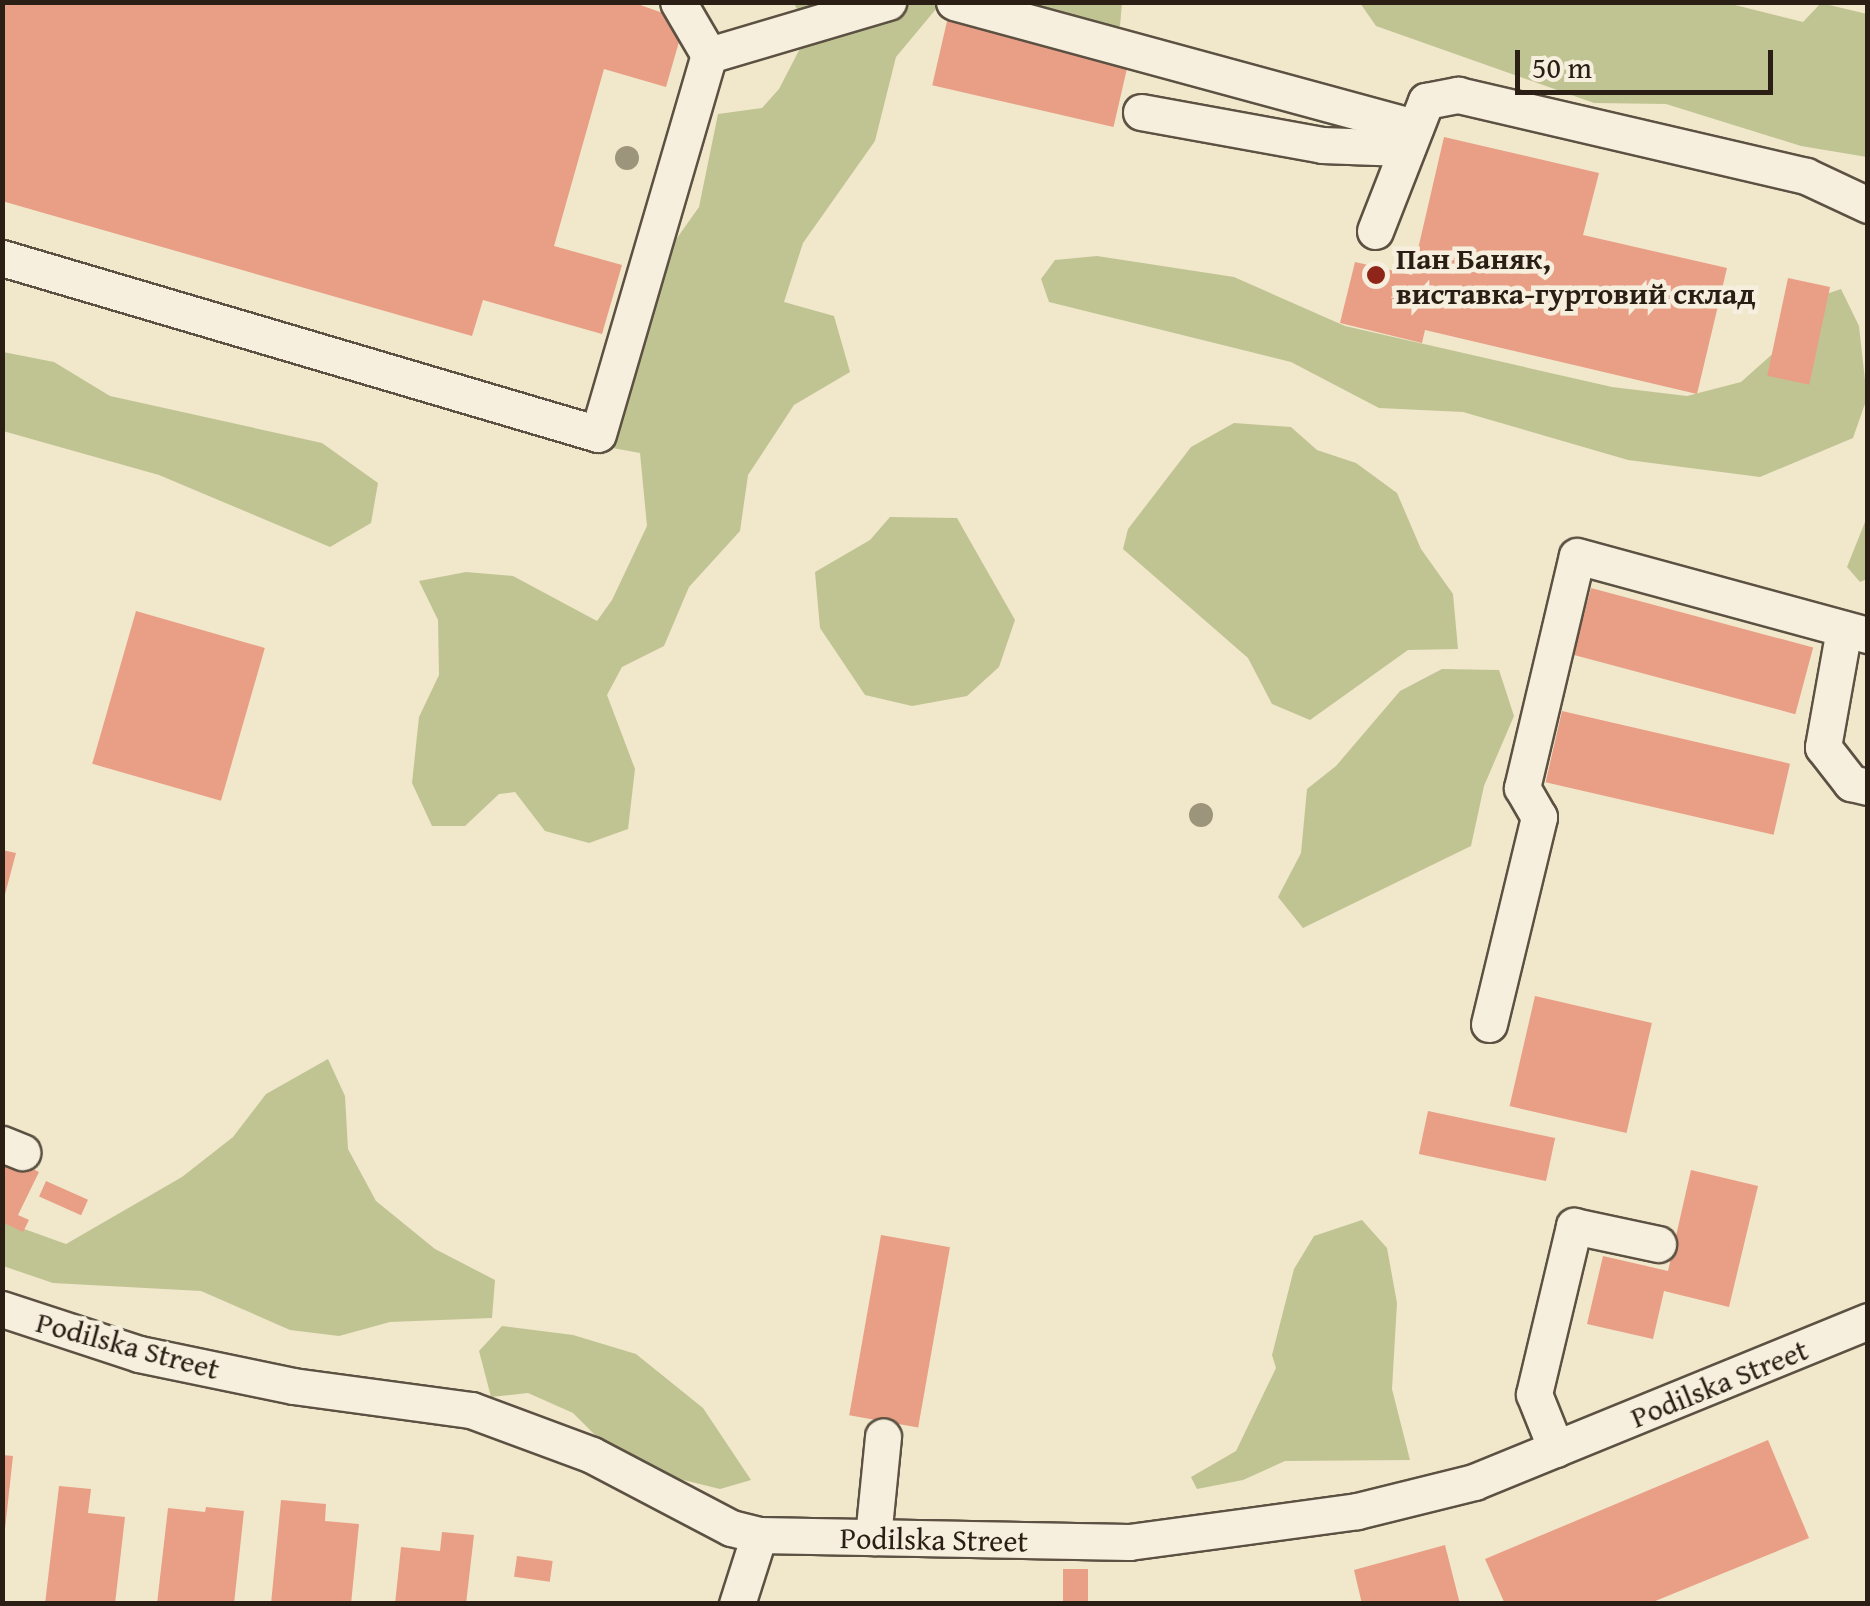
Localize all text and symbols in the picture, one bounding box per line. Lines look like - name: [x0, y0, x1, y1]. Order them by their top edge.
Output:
- scale bar: [1520, 30, 1778, 92]
- text: 50 m: [1532, 45, 1592, 89]
- place label: Пан Баняк, виставка-гуртовий склад: [1396, 240, 1756, 310]
- marker: Пан Баняк, виставка-гуртовий склад: [1365, 264, 1387, 286]
- street label: Podilska Street: [32, 1303, 224, 1387]
- street label: Podilska Street: [1625, 1331, 1813, 1435]
- street label: Podilska Street: [840, 1519, 1028, 1559]

